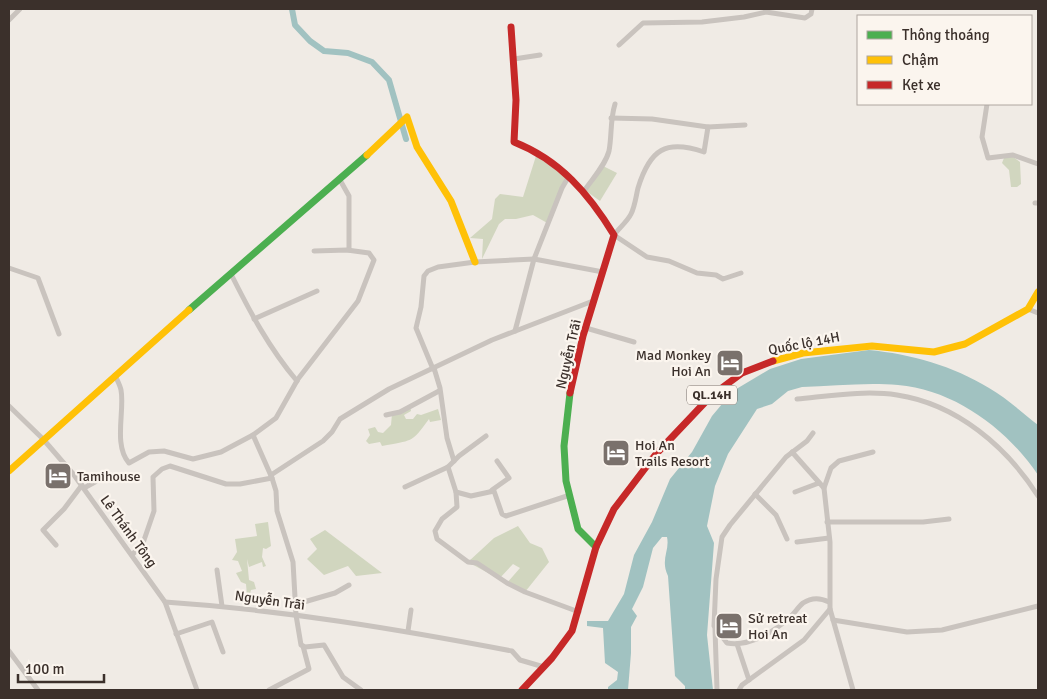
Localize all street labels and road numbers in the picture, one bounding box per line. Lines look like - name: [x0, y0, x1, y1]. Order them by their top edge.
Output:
- street label: Nguyễn Trãi: [552, 318, 585, 391]
- street label: Quốc lộ 14H: [767, 328, 841, 359]
- road number: QL.14H: [687, 386, 737, 404]
- street label: Lê Thánh Tông: [97, 492, 161, 571]
- street label: Nguyễn Trãi: [234, 587, 306, 614]

